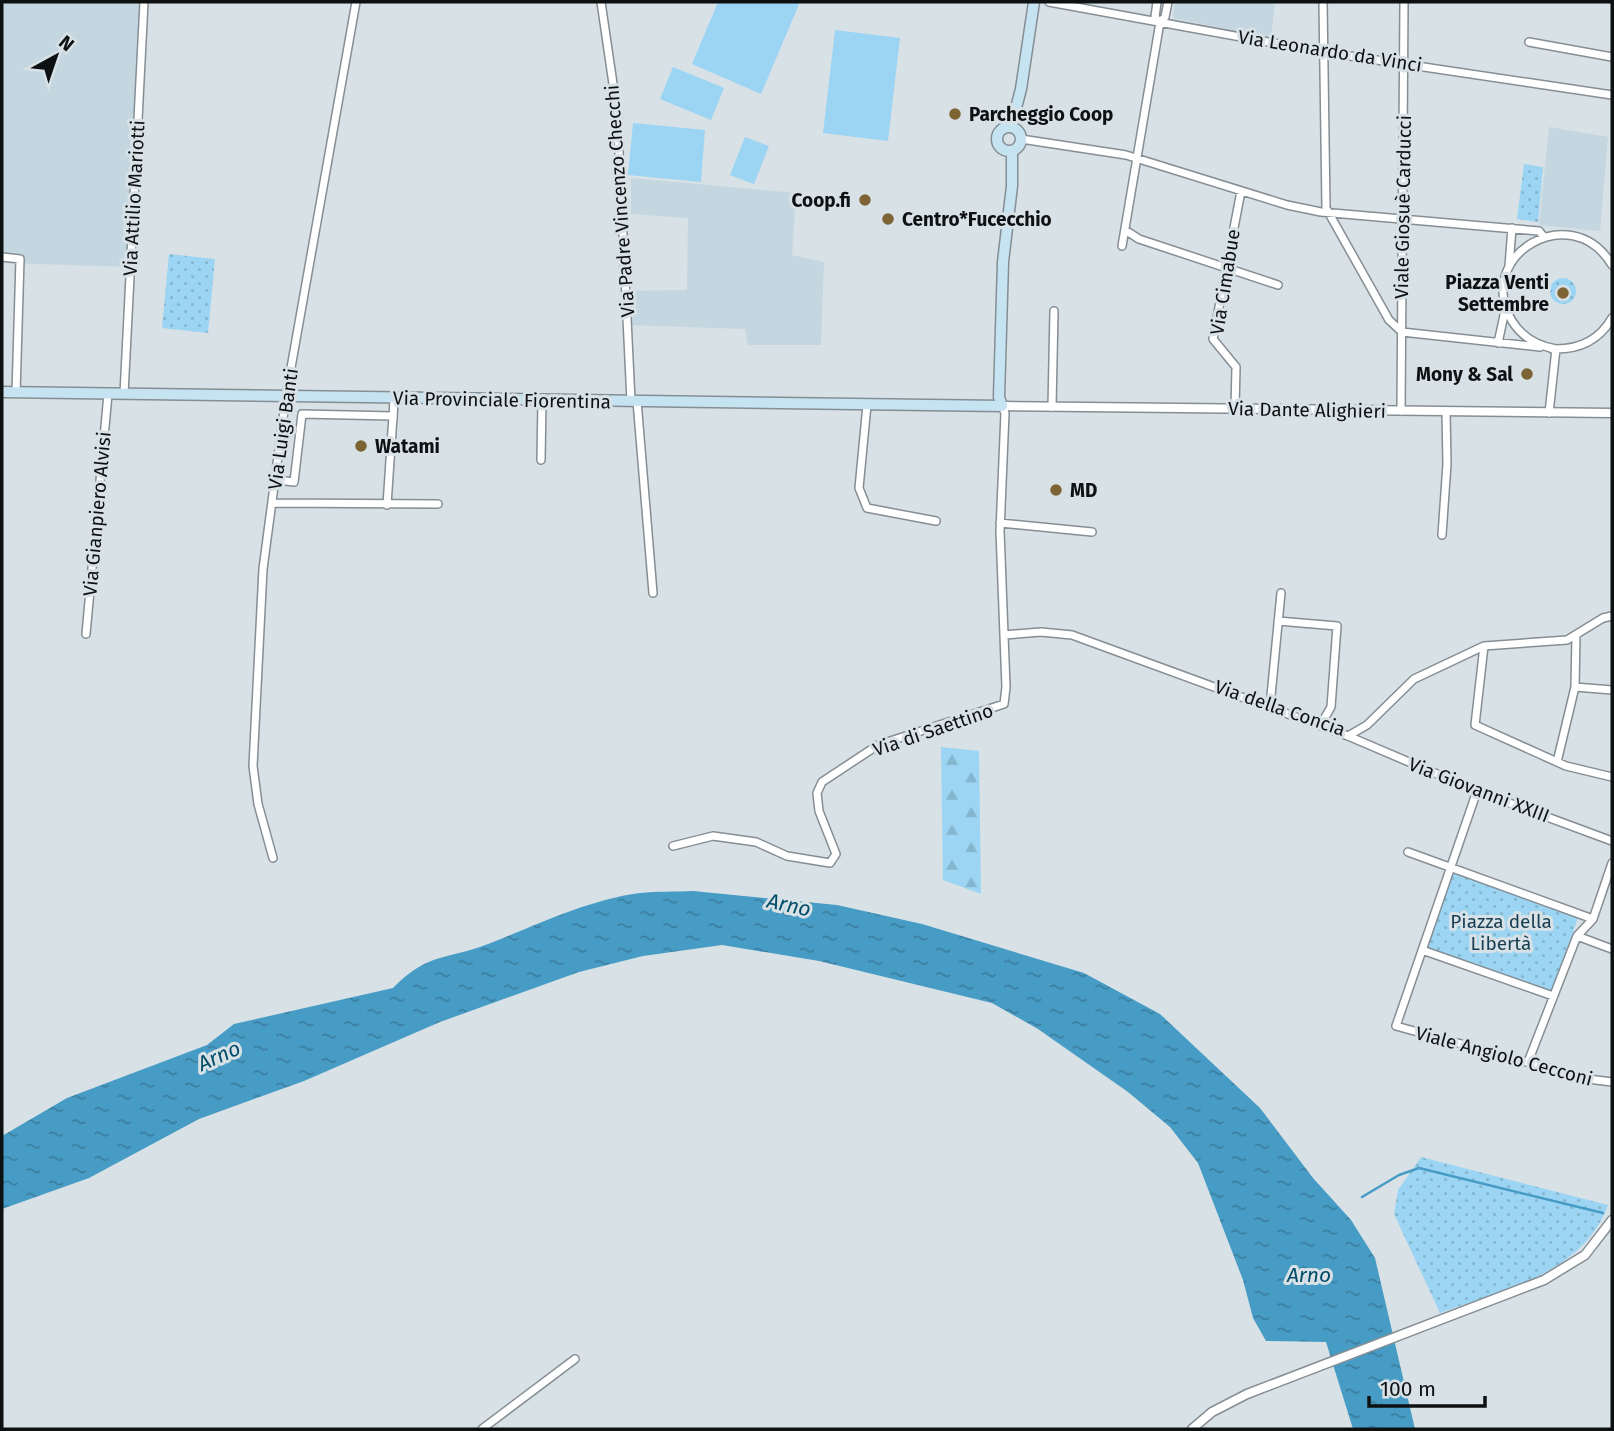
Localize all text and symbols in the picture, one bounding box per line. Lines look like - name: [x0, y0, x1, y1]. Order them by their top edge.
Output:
- north arrow: [21, 21, 91, 91]
- street label: Via Leonardo da Vinci: [1236, 25, 1424, 77]
- text: N: [54, 30, 79, 56]
- street label: Via Padre Vincenzo Checchi: [600, 84, 640, 318]
- place label: Parcheggio Coop: [969, 103, 1113, 126]
- marker: Parcheggio Coop: [947, 106, 963, 122]
- street label: Viale Giosuè Carducci: [1390, 115, 1416, 299]
- street label: Via Attilio Mariotti: [118, 119, 150, 277]
- place label: Coop.fi: [792, 189, 851, 212]
- marker: Coop.fi: [857, 192, 873, 208]
- place label: Centro*Fucecchio: [902, 208, 1052, 231]
- marker: Centro*Fucecchio: [880, 211, 896, 227]
- street label: Via Cimabue: [1205, 228, 1245, 336]
- place label: Piazza Venti Settembre: [1445, 271, 1549, 316]
- marker: Piazza Venti Settembre: [1555, 285, 1571, 301]
- place label: Mony & Sal: [1416, 363, 1513, 386]
- marker: Mony & Sal: [1519, 366, 1535, 382]
- street label: Via Luigi Banti: [263, 367, 303, 491]
- street label: Via Provinciale Fiorentina: [393, 387, 611, 413]
- street label: Via Dante Alighieri: [1228, 397, 1386, 423]
- street label: Via Gianpiero Alvisi: [78, 431, 116, 597]
- place label: Watami: [375, 435, 440, 458]
- marker: Watami: [353, 438, 369, 454]
- place label: MD: [1070, 479, 1097, 502]
- marker: MD: [1048, 482, 1064, 498]
- street label: Via della Concia: [1212, 675, 1348, 741]
- street label: Via di Saettino: [870, 699, 996, 761]
- street label: Via Giovanni XXIII: [1405, 753, 1553, 827]
- water label: Arno: [764, 887, 813, 922]
- park label: Piazza della Libertà: [1450, 910, 1552, 955]
- street label: Viale Angiolo Cecconi: [1413, 1021, 1595, 1091]
- water label: Arno: [193, 1035, 244, 1077]
- water label: Arno: [1286, 1262, 1331, 1288]
- scale bar: [1369, 1364, 1484, 1408]
- text: 100 m: [1380, 1376, 1436, 1402]

